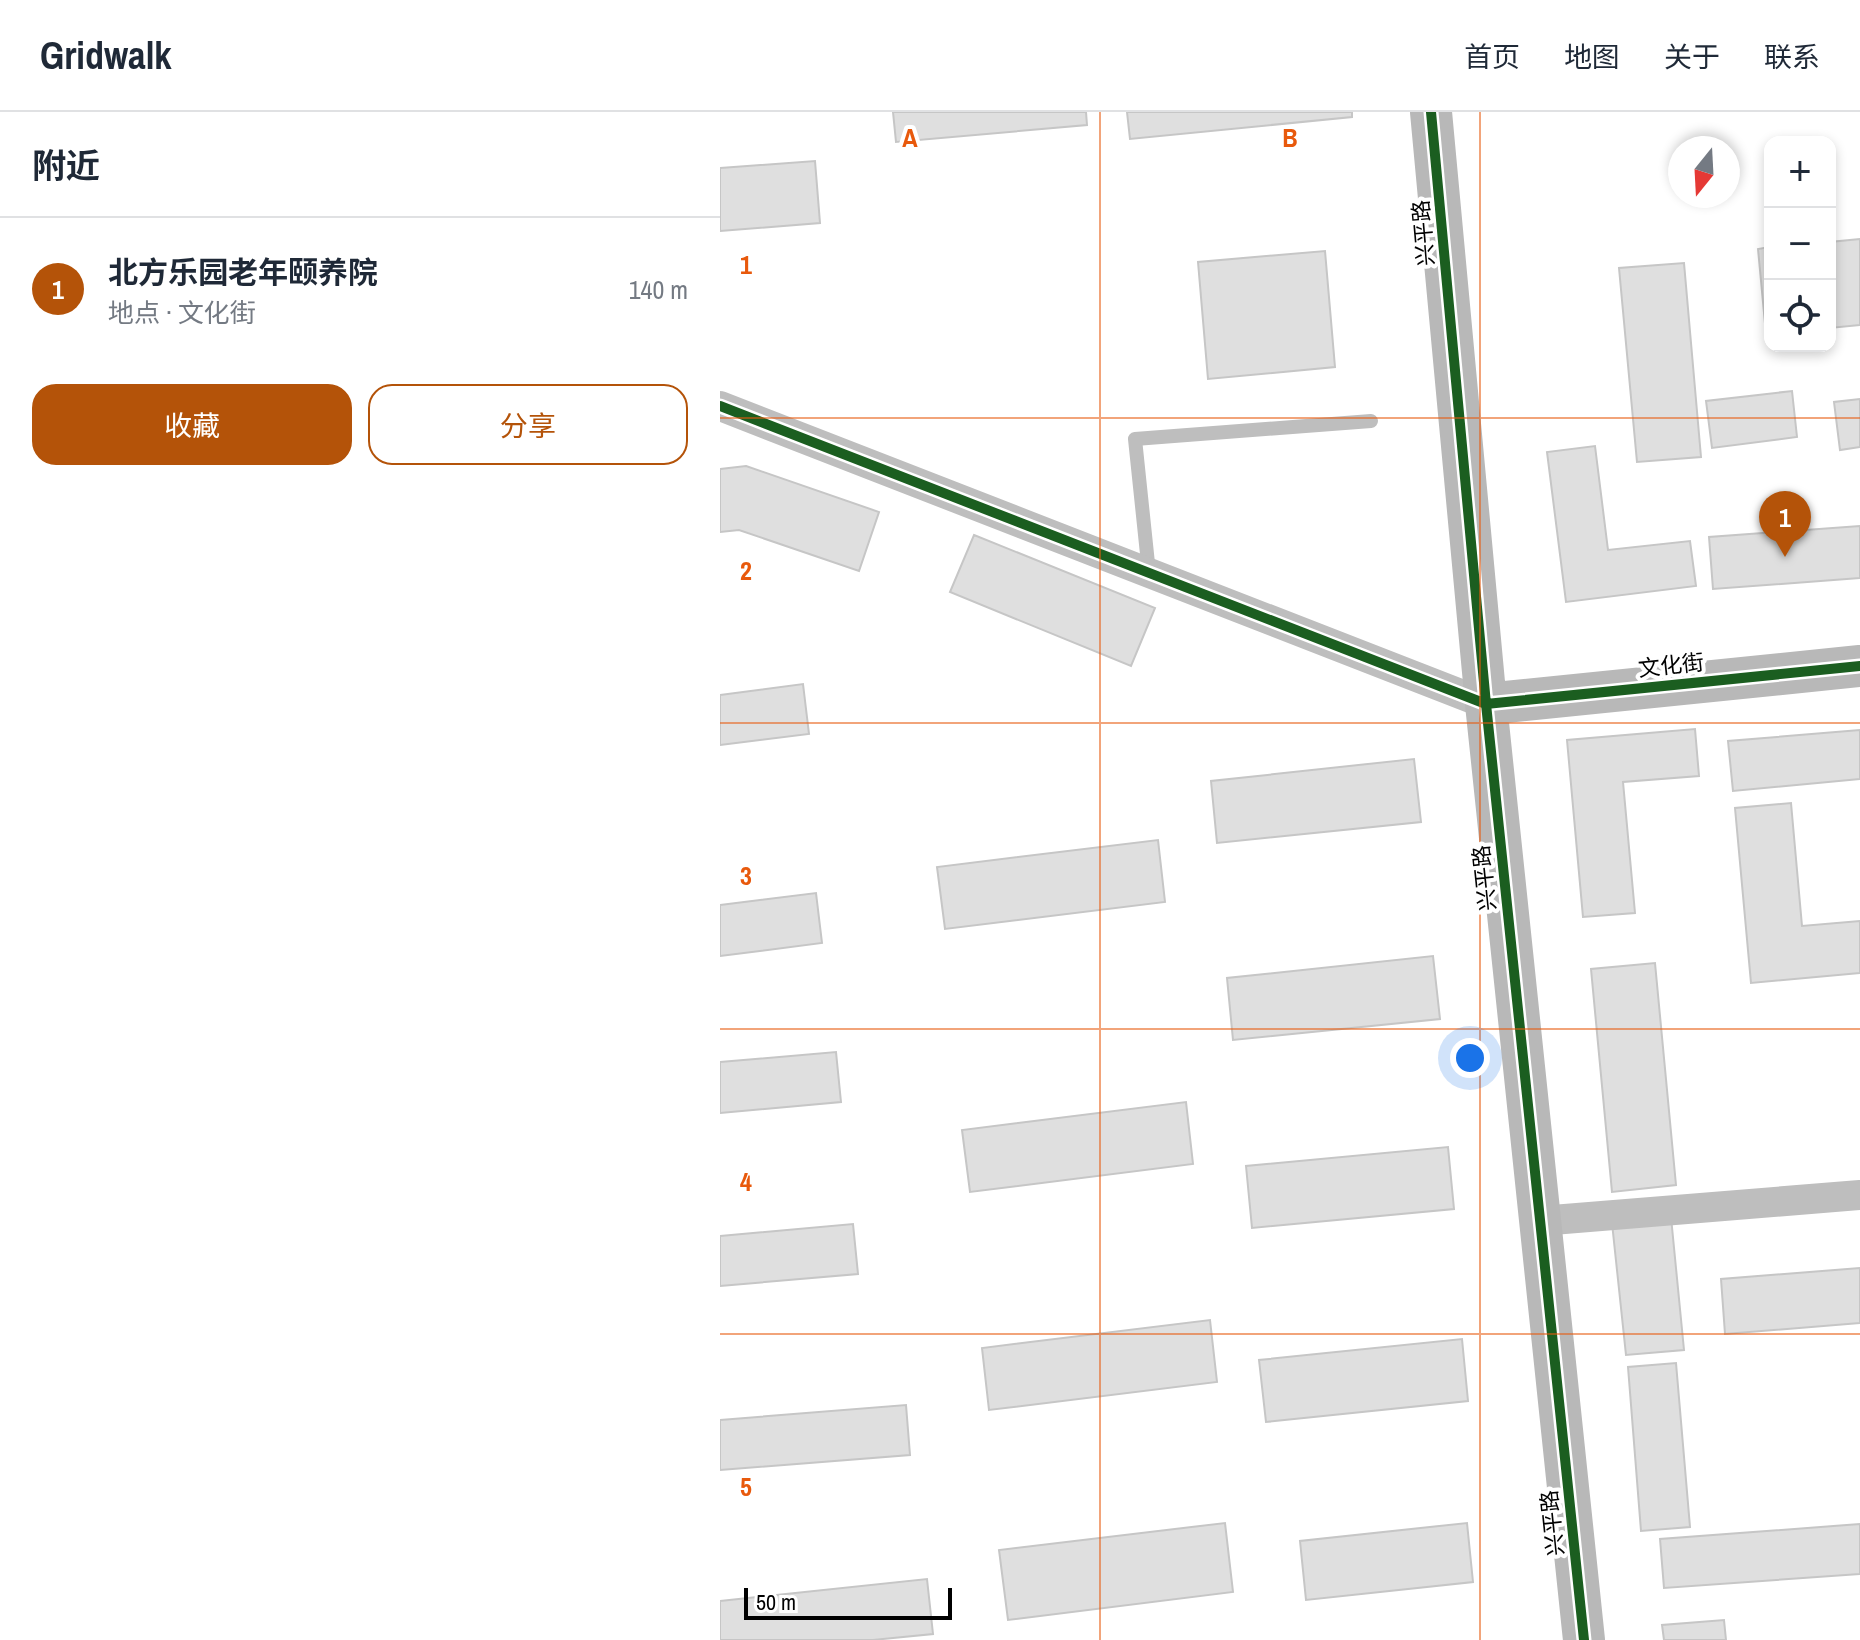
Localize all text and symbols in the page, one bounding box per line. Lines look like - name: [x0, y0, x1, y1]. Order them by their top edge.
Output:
- text: Gridwalk: [40, 30, 172, 81]
- text: 首页: [1464, 38, 1520, 76]
- text: 地图: [1564, 38, 1620, 76]
- text: 关于: [1664, 38, 1720, 76]
- text: 联系: [1764, 38, 1820, 76]
- text: A: [902, 120, 918, 155]
- text: B: [1282, 120, 1298, 155]
- north arrow: [1668, 136, 1740, 208]
- map controls: [1764, 136, 1836, 352]
- button: +: [1764, 136, 1836, 208]
- text: 附近: [32, 143, 100, 189]
- street label: 兴平路: [1405, 199, 1441, 267]
- button: −: [1764, 208, 1836, 280]
- text: 1: [740, 247, 752, 282]
- text: 北方乐园老年颐养院: [108, 252, 378, 292]
- text: 1: [52, 272, 64, 307]
- text: 140 m: [629, 272, 688, 307]
- button: locate: [1764, 280, 1836, 352]
- text: 地点 · 文化街: [108, 295, 256, 330]
- button: 收藏: [32, 384, 352, 465]
- button: 分享: [368, 384, 688, 465]
- pin: 1: [1759, 491, 1811, 557]
- text: 2: [740, 553, 752, 588]
- street label: 文化街: [1637, 647, 1705, 683]
- street label: 兴平路: [1466, 844, 1502, 912]
- text: 3: [740, 858, 752, 893]
- your location: [1450, 1038, 1490, 1078]
- text: 4: [740, 1164, 752, 1199]
- text: 5: [740, 1469, 752, 1504]
- street label: 兴平路: [1534, 1489, 1570, 1557]
- scale bar: [744, 1584, 952, 1620]
- text: 50 m: [756, 1587, 796, 1617]

